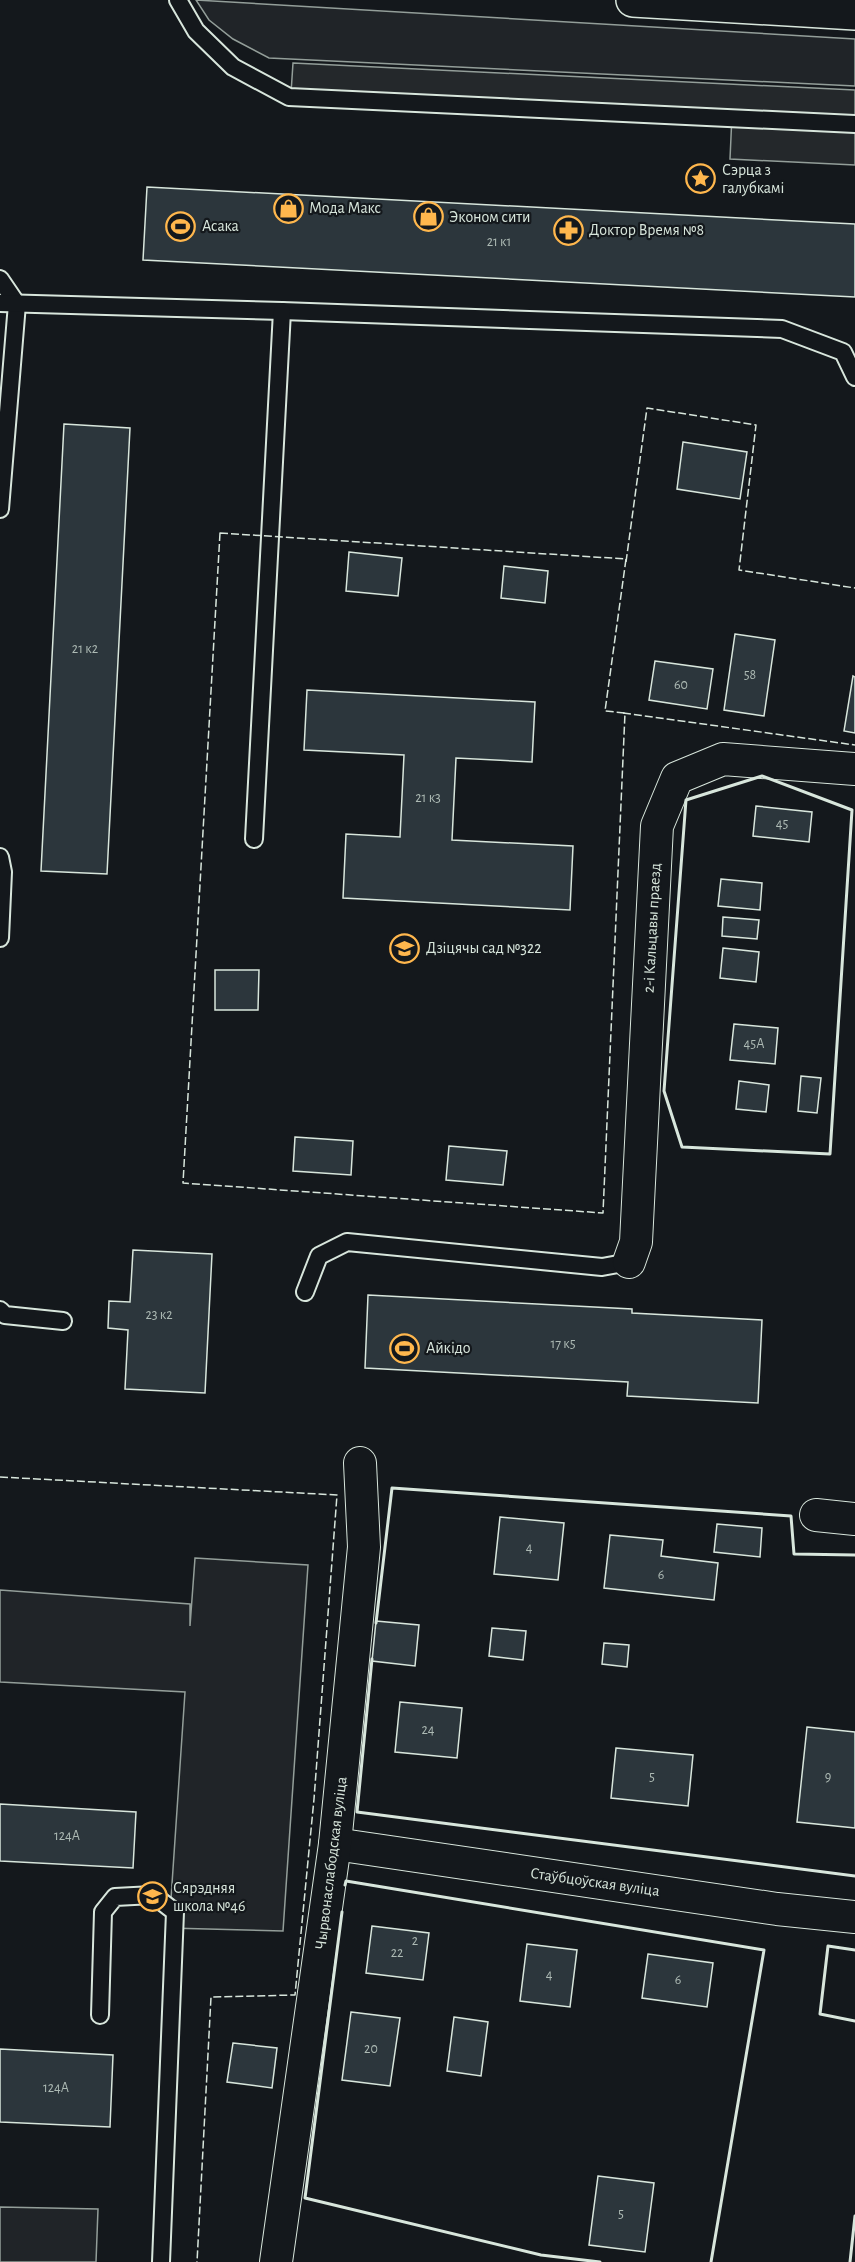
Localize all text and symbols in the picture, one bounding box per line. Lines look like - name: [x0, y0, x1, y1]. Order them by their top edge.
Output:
- place label: Сэрца з галубкамі: [722, 162, 784, 197]
- place icon: Сэрца з галубкамі: [685, 163, 717, 195]
- shop icon: Мода Макс: [272, 192, 304, 224]
- place label: Мода Макс: [309, 200, 381, 216]
- shop icon: Эконом сити: [412, 201, 444, 233]
- place label: Эконом сити: [449, 209, 530, 225]
- sports icon: Асака: [165, 210, 197, 242]
- pharmacy icon: Доктор Время №8: [552, 214, 584, 246]
- place label: Асака: [202, 218, 239, 234]
- place label: Доктор Время №8: [589, 222, 704, 238]
- house number: 21 к1: [487, 235, 511, 249]
- house number: 21 к2: [72, 642, 98, 656]
- house number: 58: [744, 668, 756, 682]
- house number: 60: [674, 678, 688, 692]
- house number: 21 к3: [415, 791, 441, 805]
- house number: 45: [776, 817, 788, 831]
- street label: 2-і Кальцавы праезд: [641, 863, 663, 993]
- school or university icon: Дзіцячы сад №322: [389, 932, 421, 964]
- place label: Дзіцячы сад №322: [426, 940, 542, 956]
- house number: 45А: [744, 1037, 764, 1051]
- house number: 23 к2: [145, 1308, 173, 1322]
- sports icon: Айкідо: [389, 1332, 421, 1364]
- house number: 17 к5: [550, 1337, 576, 1351]
- place label: Айкідо: [426, 1340, 471, 1356]
- house number: 4: [526, 1541, 533, 1555]
- house number: 6: [658, 1568, 664, 1582]
- house number: 24: [421, 1723, 435, 1737]
- house number: 5: [649, 1770, 655, 1784]
- house number: 9: [825, 1770, 831, 1784]
- street label: Чырвонаслабодская вуліца: [312, 1776, 351, 1951]
- house number: 124А: [54, 1829, 80, 1843]
- street label: Стаўбцоўская вуліца: [529, 1865, 661, 1900]
- place label: Сярэдняя школа №46: [173, 1880, 245, 1914]
- school or university icon: Сярэдняя школа №46: [136, 1881, 168, 1913]
- house number: 2: [412, 1934, 418, 1948]
- house number: 22: [391, 1946, 403, 1960]
- house number: 4: [546, 1968, 553, 1982]
- house number: 6: [675, 1973, 681, 1987]
- house number: 20: [364, 2042, 378, 2056]
- house number: 124А: [43, 2081, 69, 2095]
- house number: 5: [618, 2207, 624, 2221]

